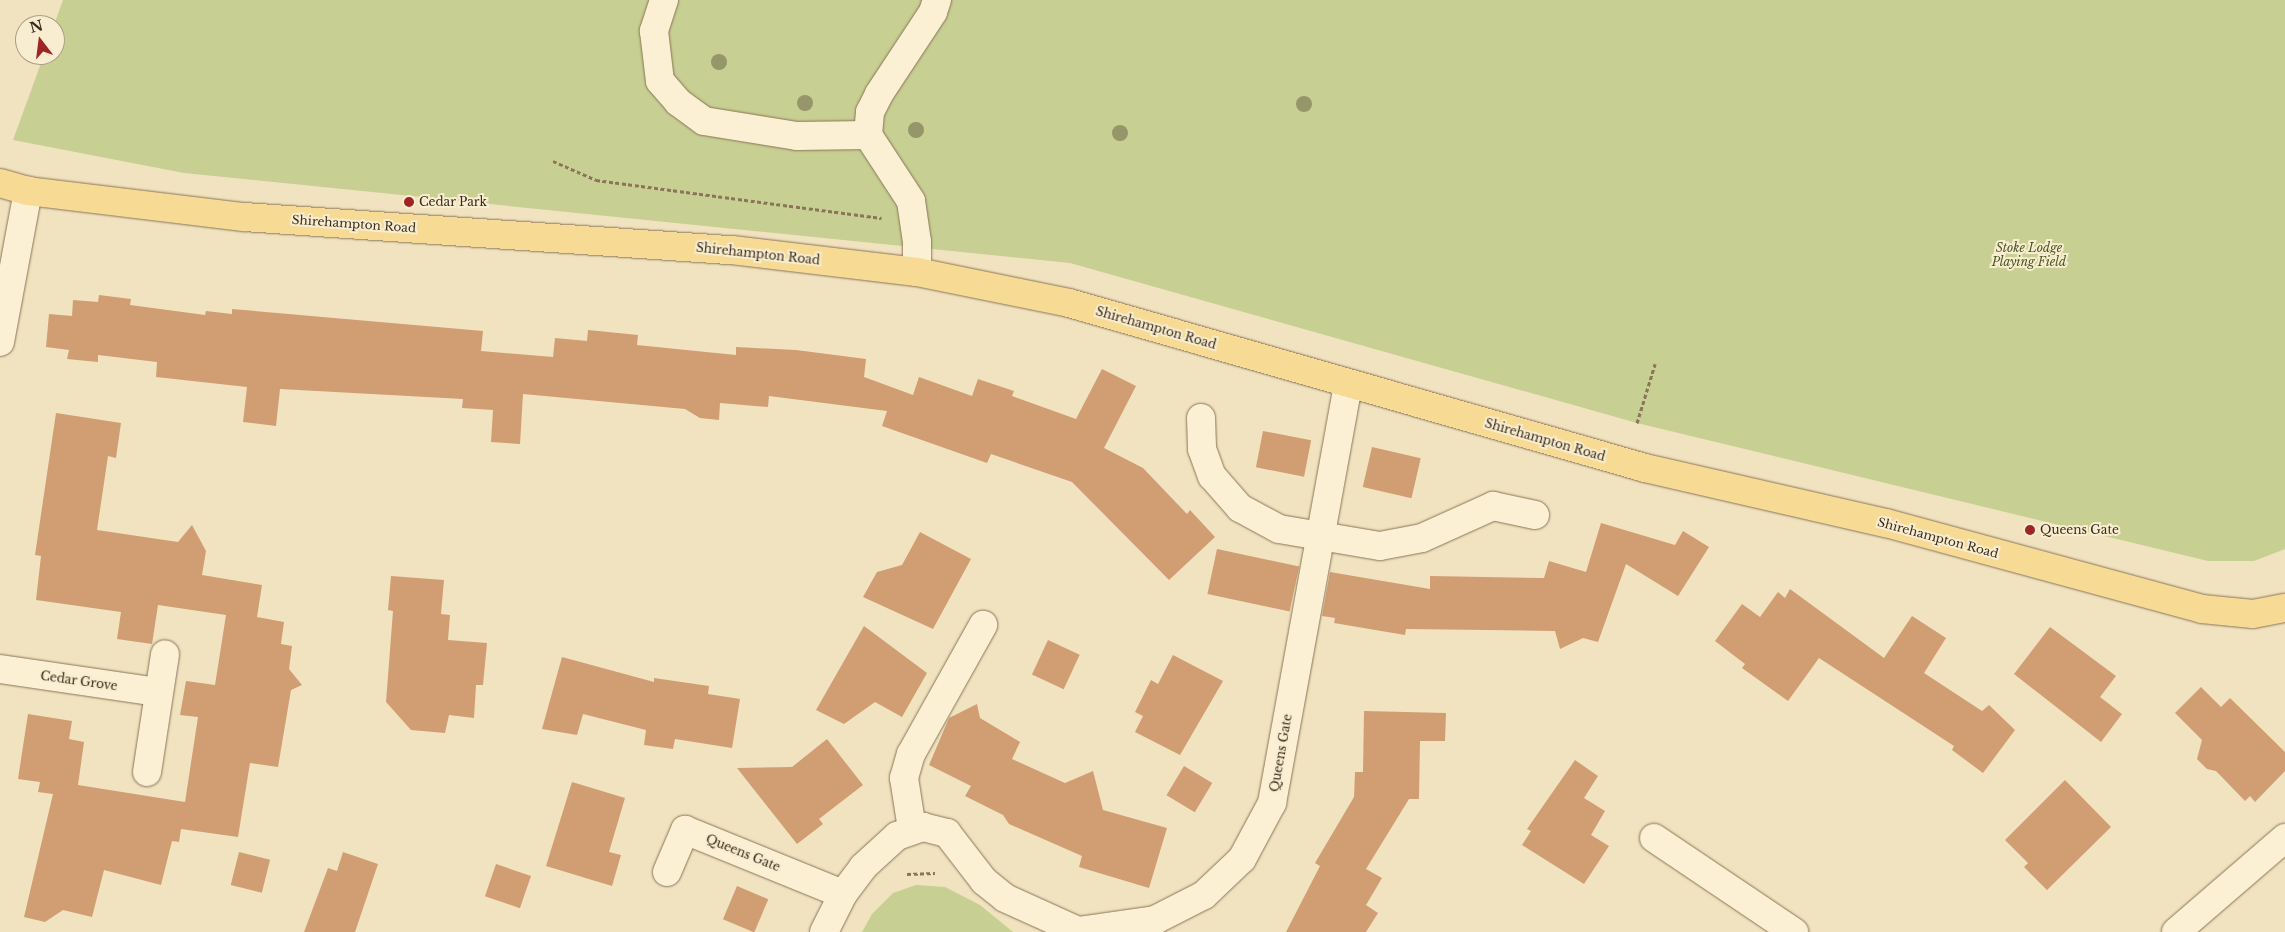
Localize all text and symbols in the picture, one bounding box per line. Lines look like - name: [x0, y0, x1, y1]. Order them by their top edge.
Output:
- north arrow: [15, 15, 65, 65]
- text: N: [28, 16, 45, 37]
- place label: Cedar Park: [419, 195, 487, 209]
- marker: Cedar Park: [403, 196, 415, 208]
- street label: Shirehampton Road: [291, 212, 417, 236]
- street label: Shirehampton Road: [695, 240, 821, 268]
- park label: Stoke Lodge Playing Field: [1992, 241, 2066, 269]
- street label: Shirehampton Road: [1094, 304, 1218, 352]
- street label: Shirehampton Road: [1483, 416, 1607, 464]
- street label: Shirehampton Road: [1876, 515, 2000, 561]
- place label: Queens Gate: [2040, 523, 2119, 537]
- marker: Queens Gate: [2024, 524, 2036, 536]
- street label: Cedar Grove: [39, 668, 119, 694]
- street label: Queens Gate: [1267, 713, 1295, 793]
- street label: Queens Gate: [704, 832, 782, 874]

